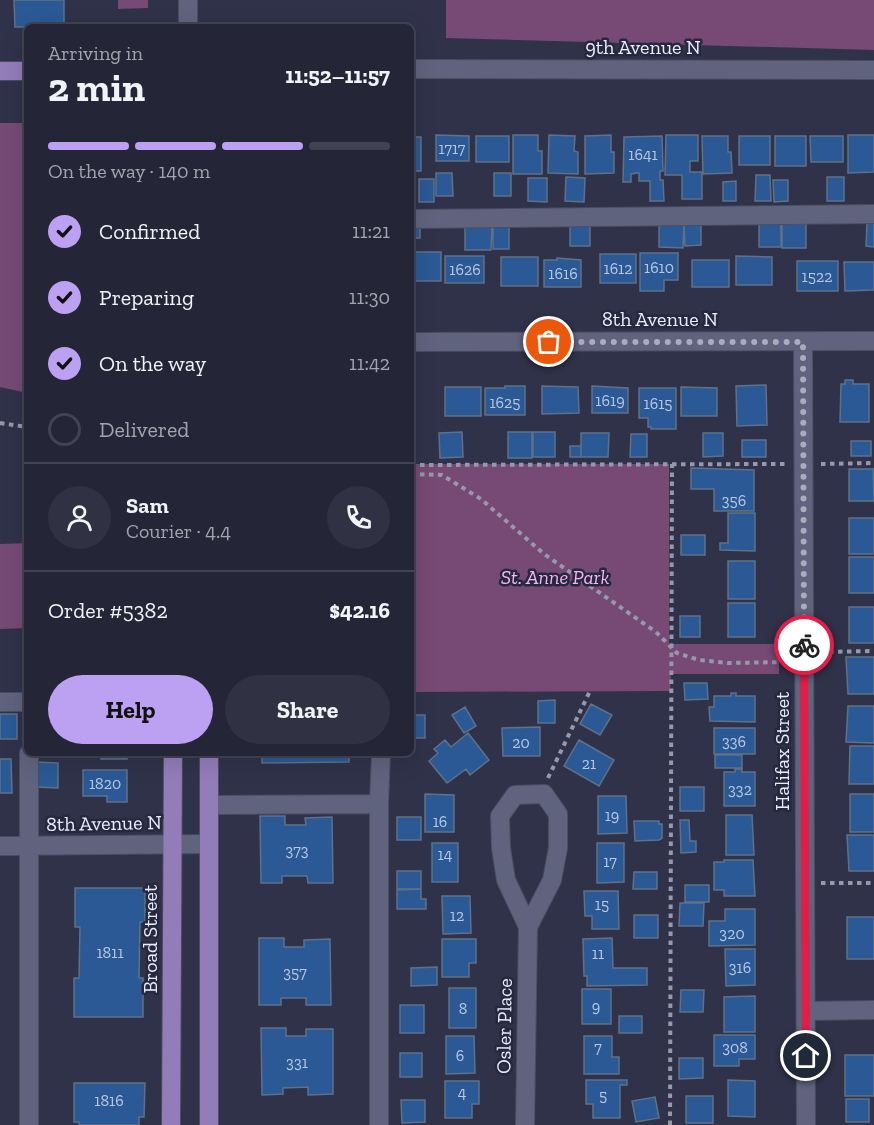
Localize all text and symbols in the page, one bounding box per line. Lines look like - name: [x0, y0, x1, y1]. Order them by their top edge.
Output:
- street label: 9th Avenue N: [585, 35, 701, 59]
- text: Arriving in: [48, 41, 143, 65]
- text: 11:52–11:57: [285, 62, 390, 89]
- text: 2 min: [48, 64, 145, 111]
- house number: 1717: [439, 139, 466, 158]
- house number: 1641: [628, 145, 658, 164]
- text: On the way · 140 m: [48, 159, 210, 183]
- icon: check: [48, 215, 81, 248]
- text: Confirmed: [99, 218, 200, 245]
- text: 11:21: [352, 219, 390, 243]
- house number: 1610: [644, 258, 674, 277]
- house number: 1612: [603, 259, 633, 278]
- house number: 1626: [449, 260, 481, 279]
- house number: 1616: [548, 264, 578, 283]
- house number: 1522: [802, 267, 832, 286]
- icon: check: [48, 281, 81, 314]
- text: Preparing: [99, 284, 194, 311]
- text: 11:30: [349, 285, 390, 309]
- street label: 8th Avenue N: [602, 307, 718, 331]
- pin: [523, 316, 574, 367]
- icon: bag: [532, 325, 565, 358]
- icon: check: [48, 347, 81, 380]
- text: On the way: [99, 350, 206, 377]
- text: 11:42: [349, 351, 390, 375]
- house number: 1619: [595, 391, 625, 410]
- house number: 1625: [489, 393, 521, 412]
- house number: 1615: [643, 394, 673, 413]
- text: Delivered: [99, 416, 189, 443]
- button: person: [48, 486, 111, 549]
- button: phone: [327, 486, 390, 549]
- house number: 356: [722, 491, 746, 510]
- text: Sam: [126, 492, 169, 519]
- text: Courier · 4.4: [126, 519, 231, 543]
- park label: St. Anne Park: [501, 565, 609, 589]
- text: Order #5382: [48, 597, 168, 624]
- text: $42.16: [329, 597, 390, 624]
- courier: [774, 615, 834, 675]
- icon: bike: [788, 629, 821, 662]
- button: Help: [48, 675, 213, 744]
- button: Share: [225, 675, 390, 744]
- street label: Halifax Street: [770, 691, 794, 811]
- house number: 336: [722, 732, 746, 751]
- house number: 20: [512, 733, 530, 752]
- house number: 21: [582, 754, 596, 773]
- house number: 1820: [89, 774, 121, 793]
- house number: 332: [728, 780, 752, 799]
- house number: 19: [605, 806, 619, 825]
- street label: 8th Avenue N: [46, 810, 162, 836]
- house number: 16: [433, 812, 447, 831]
- house number: 373: [285, 841, 309, 860]
- house number: 14: [438, 845, 453, 864]
- house number: 17: [603, 852, 617, 871]
- street label: Broad Street: [138, 884, 162, 993]
- house number: 15: [595, 895, 609, 914]
- house number: 12: [450, 906, 464, 925]
- house number: 320: [719, 924, 745, 943]
- house number: 1811: [96, 943, 124, 962]
- house number: 11: [592, 944, 604, 963]
- house number: 316: [729, 958, 751, 977]
- house number: 357: [283, 963, 307, 982]
- street label: Osler Place: [491, 978, 517, 1074]
- house number: 9: [592, 997, 600, 1016]
- house number: 8: [459, 999, 467, 1018]
- pin: [780, 1030, 831, 1081]
- house number: 7: [594, 1038, 602, 1057]
- house number: 308: [722, 1038, 748, 1057]
- icon: home: [789, 1039, 822, 1072]
- house number: 6: [456, 1046, 464, 1065]
- house number: 331: [286, 1053, 308, 1072]
- house number: 4: [458, 1083, 467, 1102]
- house number: 5: [599, 1086, 607, 1105]
- house number: 1816: [94, 1091, 124, 1110]

